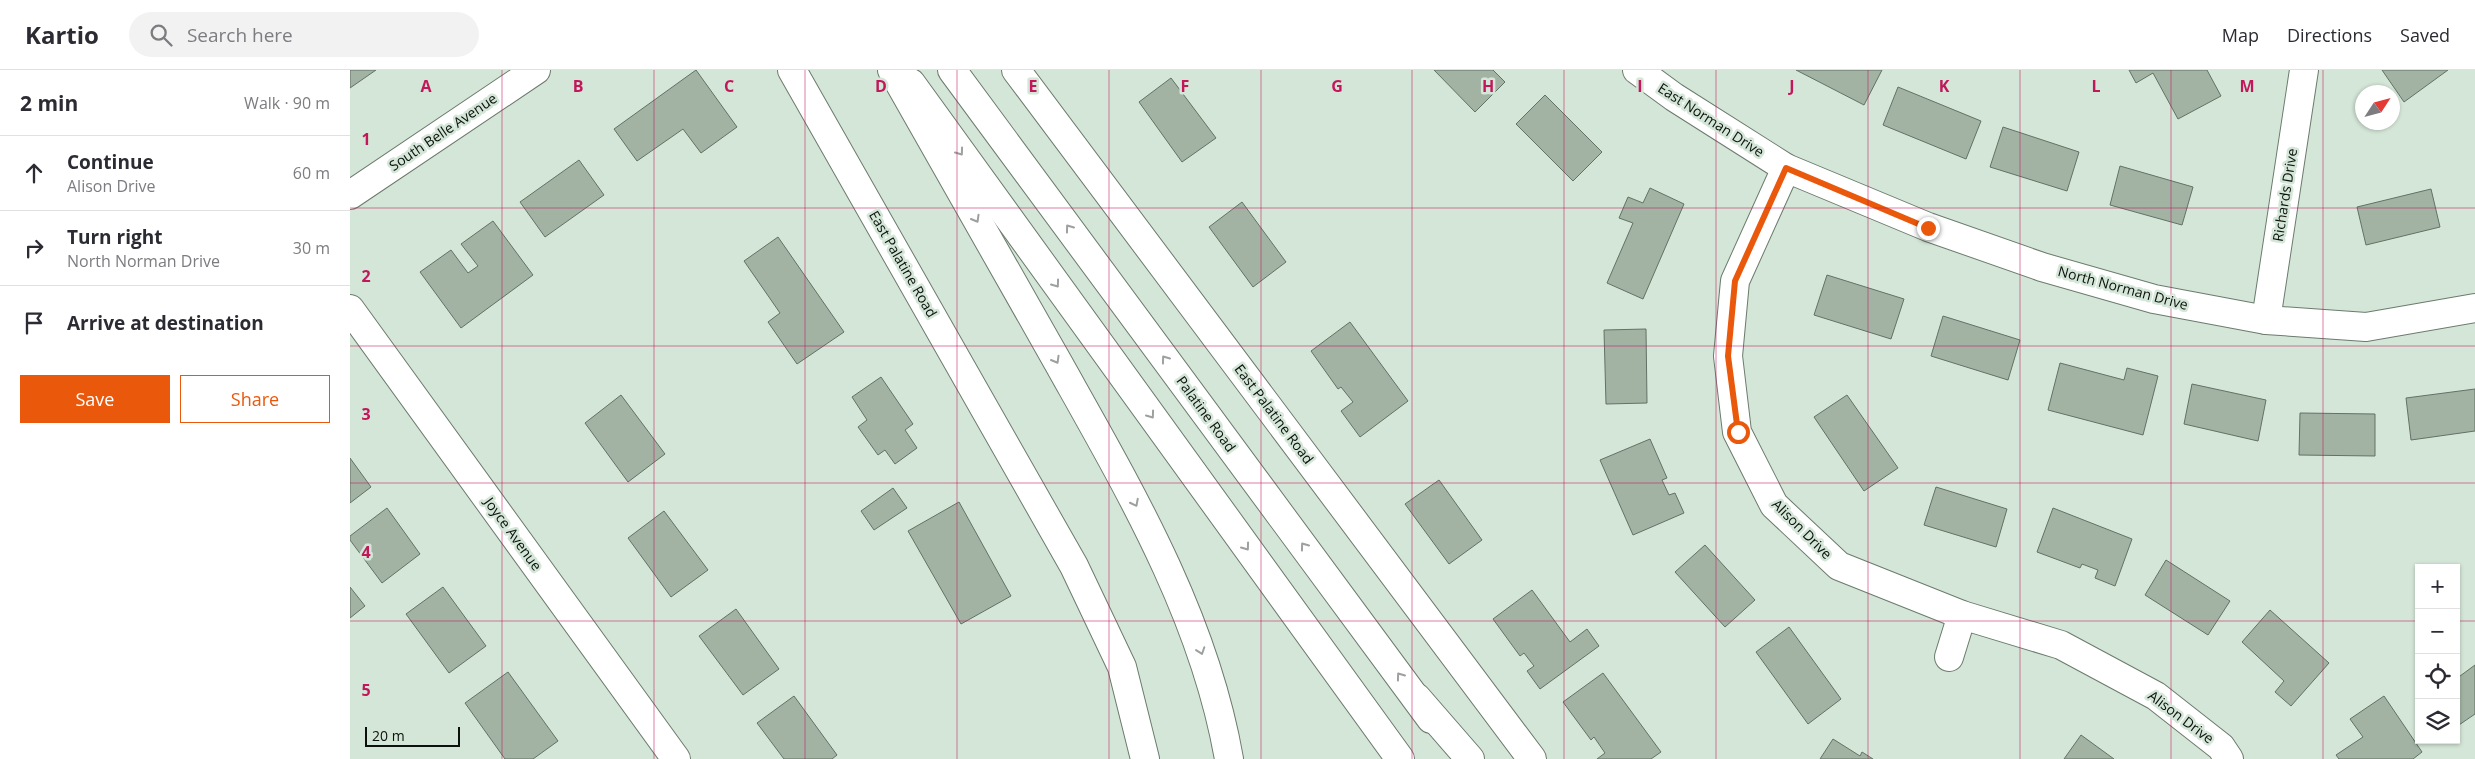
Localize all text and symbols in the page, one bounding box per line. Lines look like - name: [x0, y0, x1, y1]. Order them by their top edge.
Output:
- search box: [129, 12, 479, 57]
- text: Kartio: [25, 18, 99, 51]
- icon: search: [147, 21, 175, 49]
- text: Search here: [187, 22, 293, 48]
- text: Map: [2222, 23, 2259, 47]
- text: Directions: [2287, 23, 2372, 47]
- text: Saved: [2400, 23, 2450, 47]
- text: A: [420, 75, 432, 97]
- text: B: [573, 75, 583, 97]
- text: C: [724, 75, 734, 97]
- text: D: [875, 75, 887, 97]
- text: E: [1029, 75, 1038, 97]
- text: F: [1181, 75, 1189, 97]
- text: G: [1331, 75, 1343, 97]
- text: H: [1482, 75, 1494, 97]
- text: I: [1637, 75, 1643, 97]
- text: J: [1787, 75, 1795, 97]
- text: K: [1939, 75, 1950, 97]
- text: L: [2091, 75, 2101, 97]
- text: M: [2239, 75, 2255, 97]
- street label: East Norman Drive: [1655, 78, 1768, 161]
- north arrow: [2355, 85, 2400, 130]
- street label: South Belle Avenue: [385, 88, 500, 175]
- text: 2 min: [20, 89, 78, 117]
- text: Walk · 90 m: [244, 92, 330, 114]
- text: 1: [361, 128, 371, 150]
- one-way arrow: [954, 146, 963, 156]
- street label: Richards Drive: [2268, 147, 2301, 243]
- text: Continue: [67, 149, 154, 175]
- icon: ahead: [20, 159, 48, 187]
- text: 60 m: [293, 162, 330, 184]
- text: Alison Drive: [67, 175, 156, 197]
- street label: East Palatine Road: [865, 207, 942, 321]
- one-way arrow: [970, 214, 980, 223]
- route end: [1917, 217, 1940, 240]
- text: Turn right: [67, 224, 162, 250]
- one-way arrow: [1066, 224, 1075, 234]
- icon: right: [20, 234, 48, 262]
- text: 30 m: [293, 237, 330, 259]
- text: North Norman Drive: [67, 250, 220, 272]
- street label: North Norman Drive: [2056, 261, 2190, 314]
- text: 2: [361, 265, 371, 287]
- one-way arrow: [1050, 278, 1059, 288]
- icon: arrive: [20, 309, 48, 337]
- text: Arrive at destination: [67, 310, 264, 336]
- one-way arrow: [1050, 355, 1060, 364]
- one-way arrow: [1163, 356, 1171, 365]
- street label: East Palatine Road: [1231, 360, 1318, 467]
- street label: Palatine Road: [1172, 372, 1240, 456]
- button: Save: [20, 375, 170, 423]
- button: Share: [180, 375, 330, 423]
- text: 3: [361, 403, 371, 425]
- one-way arrow: [1145, 409, 1154, 419]
- route start: [1727, 421, 1750, 444]
- street label: Joyce Avenue: [479, 492, 546, 574]
- street label: Alison Drive: [1768, 495, 1837, 563]
- one-way arrow: [1129, 497, 1139, 506]
- text: 4: [361, 541, 371, 563]
- one-way arrow: [1240, 541, 1249, 551]
- one-way arrow: [1301, 542, 1310, 552]
- map controls: [2415, 564, 2460, 744]
- button: +: [2415, 564, 2460, 609]
- button: −: [2415, 609, 2460, 654]
- one-way arrow: [1195, 646, 1205, 655]
- button: locate: [2415, 654, 2460, 699]
- one-way arrow: [1398, 673, 1406, 682]
- text: 5: [361, 679, 371, 701]
- street label: Alison Drive: [2145, 686, 2218, 748]
- button: layers: [2415, 699, 2460, 744]
- scale bar: [365, 724, 460, 747]
- text: 20 m: [372, 726, 405, 745]

